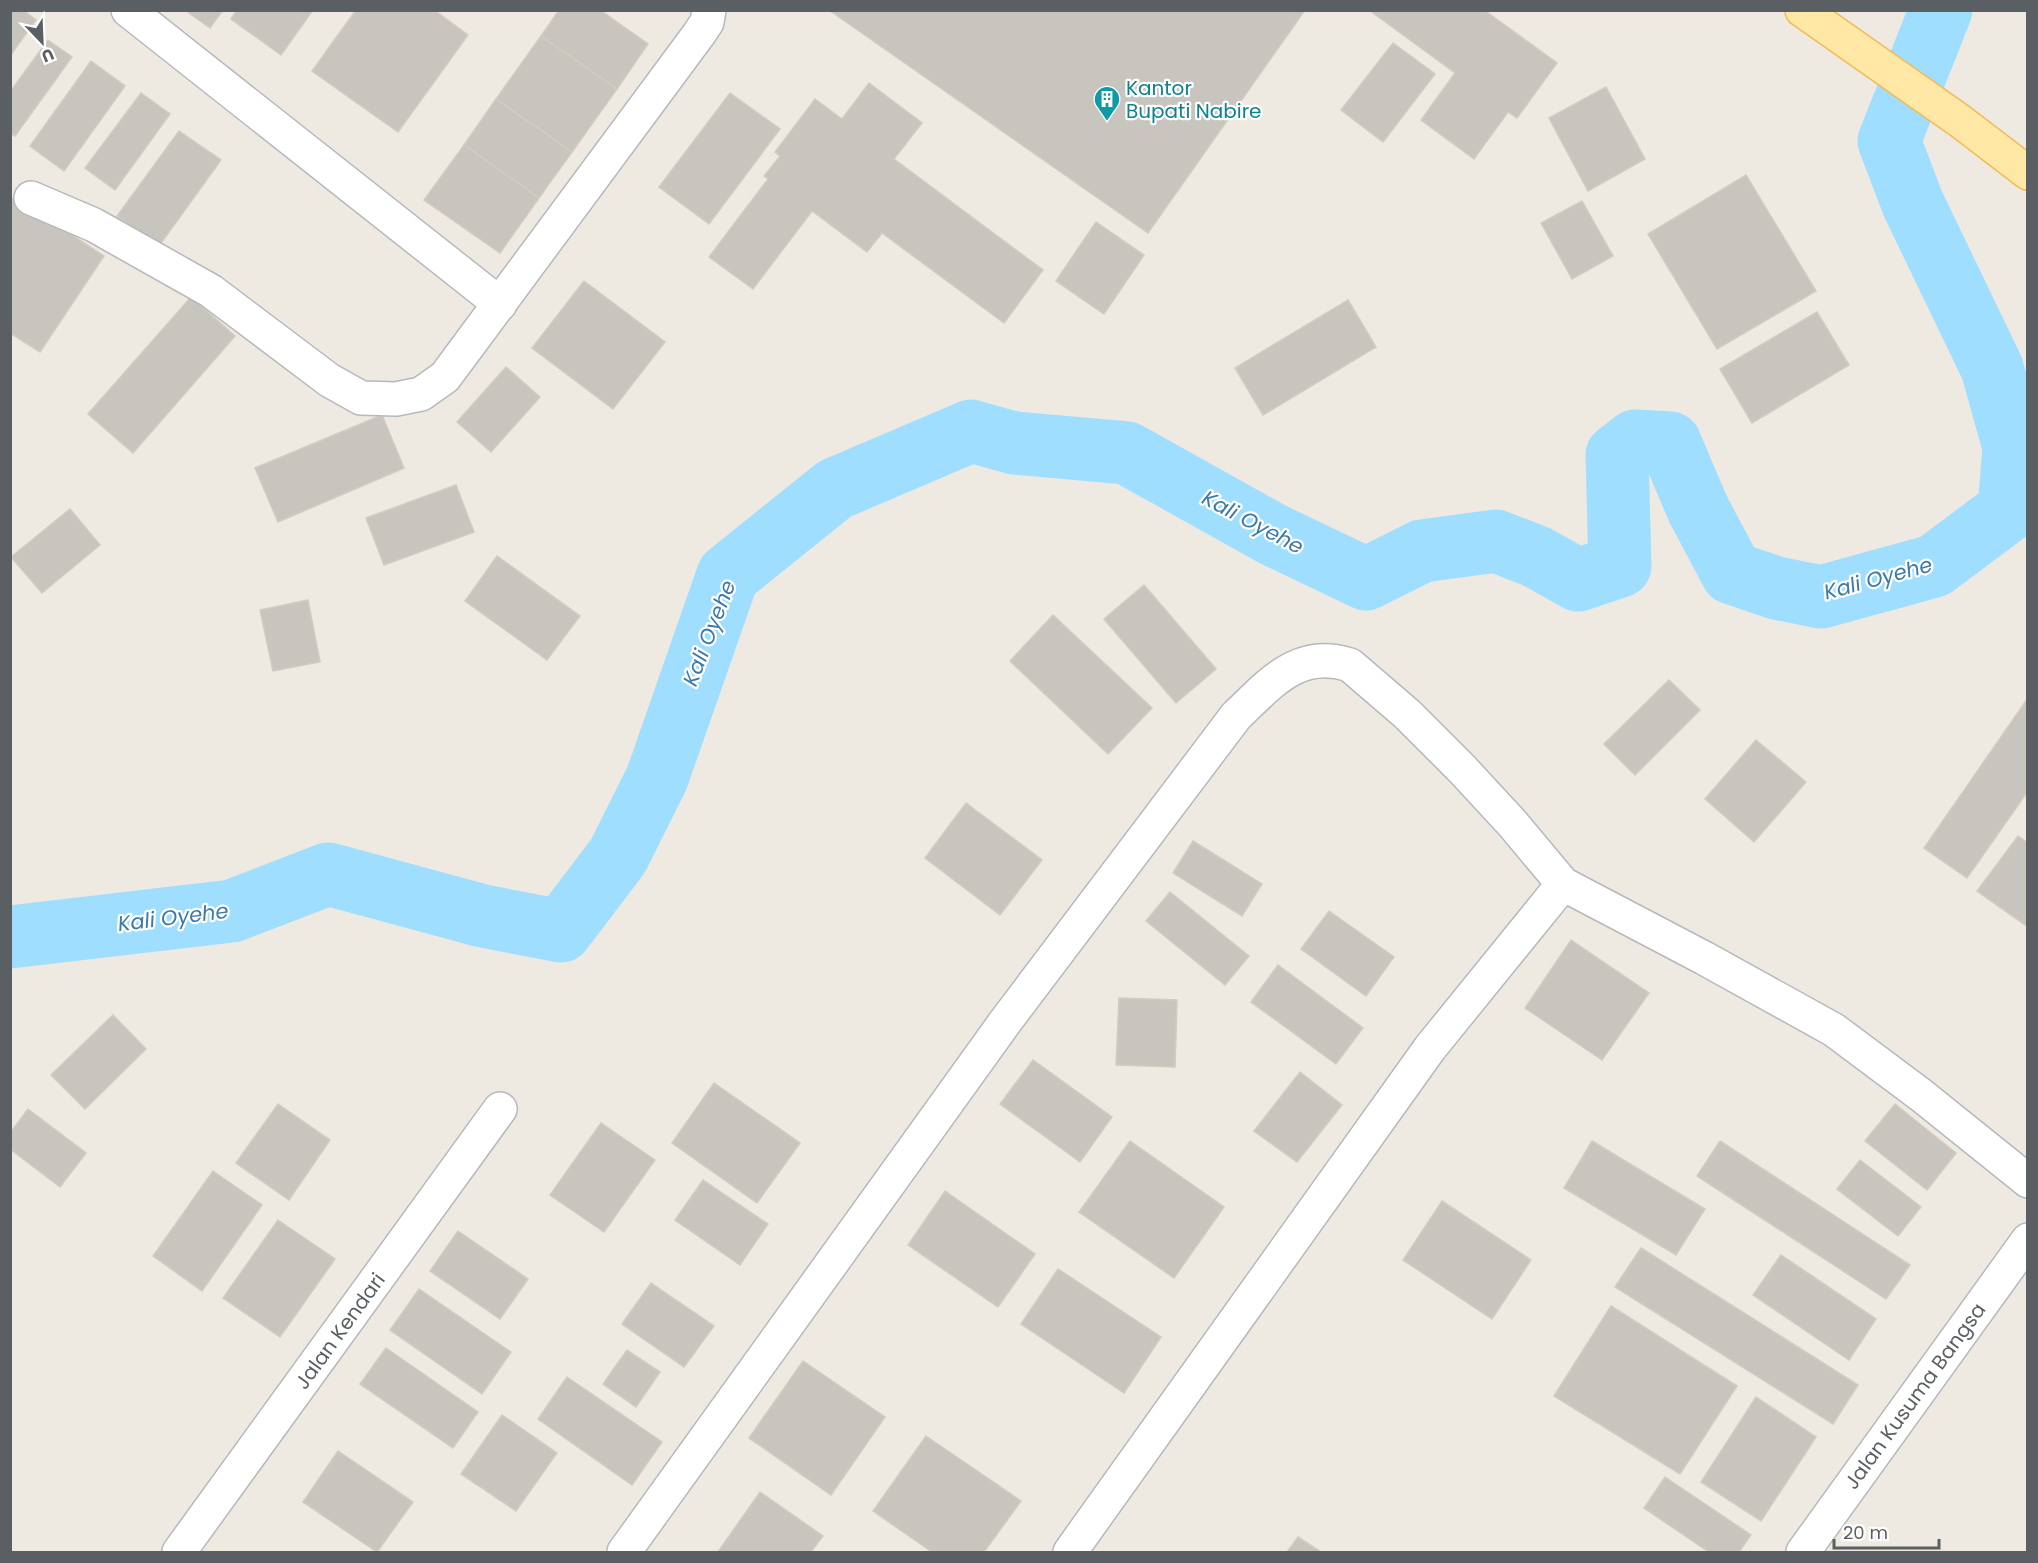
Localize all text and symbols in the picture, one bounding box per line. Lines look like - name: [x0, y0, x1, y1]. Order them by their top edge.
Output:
- north arrow: [12, 12, 72, 72]
- text: U: [38, 43, 57, 68]
- place label: Kantor Bupati Nabire: [1126, 74, 1262, 125]
- building icon: Kantor Bupati Nabire: [1092, 84, 1122, 122]
- water label: Kali Oyehe: [1197, 483, 1309, 561]
- water label: Kali Oyehe: [1821, 550, 1935, 606]
- water label: Kali Oyehe: [676, 576, 742, 690]
- water label: Kali Oyehe: [116, 896, 230, 938]
- street label: Jalan Kendari: [288, 1267, 392, 1395]
- street label: Jalan Kusuma Bangsa: [1838, 1297, 1992, 1495]
- scale bar: [1834, 1512, 1939, 1550]
- text: 20 m: [1843, 1520, 1888, 1545]

